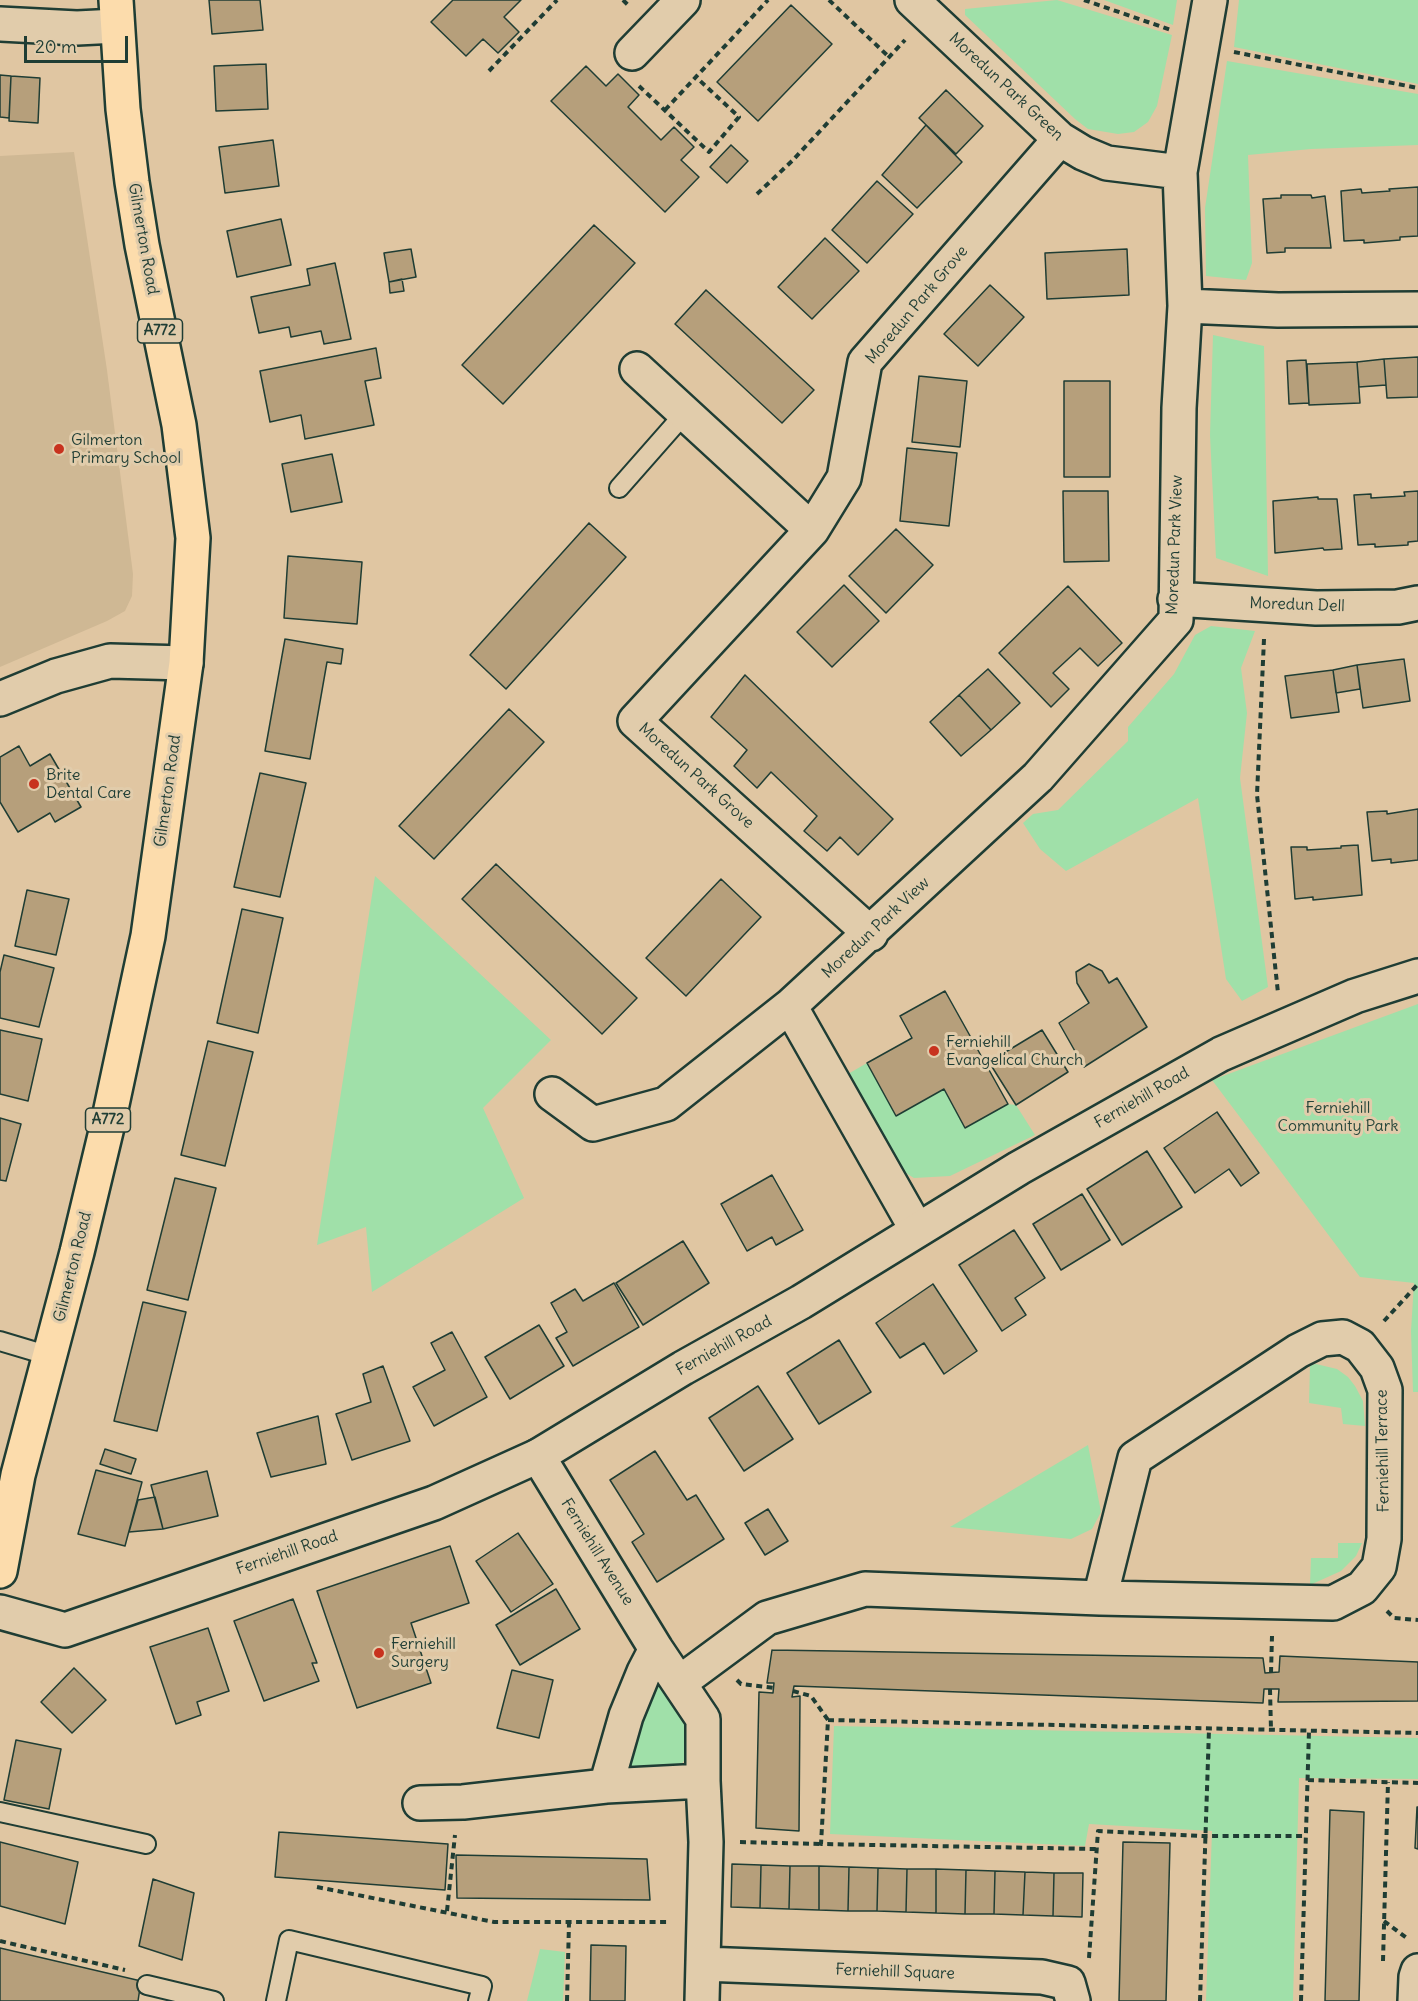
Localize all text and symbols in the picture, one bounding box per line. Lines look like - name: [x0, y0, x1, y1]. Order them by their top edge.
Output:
- scale bar: [27, 24, 130, 62]
- street label: Moredun Park Green: [945, 29, 1067, 145]
- text: 20 m: [35, 35, 77, 58]
- street label: Gilmerton Road: [124, 182, 162, 296]
- street label: Moredun Park Grove: [862, 242, 972, 368]
- road number: A772: [138, 319, 182, 343]
- place label: Gilmerton Primary School: [71, 430, 181, 468]
- marker: Gilmerton Primary School: [52, 442, 66, 456]
- street label: Moredun Park View: [1163, 475, 1187, 615]
- street label: Moredun Dell: [1249, 594, 1345, 616]
- street label: Moredun Park Grove: [634, 719, 758, 833]
- street label: Gilmerton Road: [151, 734, 185, 848]
- place label: Brite Dental Care: [46, 765, 131, 803]
- marker: Brite Dental Care: [27, 777, 41, 791]
- street label: Moredun Park View: [818, 873, 934, 983]
- place label: Ferniehill Evangelical Church: [946, 1032, 1083, 1070]
- marker: Ferniehill Evangelical Church: [927, 1044, 941, 1058]
- street label: Ferniehill Road: [1091, 1063, 1193, 1133]
- park label: Ferniehill Community Park: [1278, 1098, 1398, 1136]
- road number: A772: [86, 1108, 130, 1132]
- street label: Gilmerton Road: [50, 1210, 96, 1324]
- street label: Ferniehill Road: [673, 1312, 775, 1380]
- street label: Ferniehill Terrace: [1372, 1389, 1394, 1513]
- street label: Ferniehill Avenue: [556, 1495, 638, 1609]
- street label: Ferniehill Road: [234, 1527, 340, 1579]
- place label: Ferniehill Surgery: [391, 1634, 456, 1672]
- marker: Ferniehill Surgery: [372, 1646, 386, 1660]
- street label: Ferniehill Square: [835, 1960, 955, 1984]

